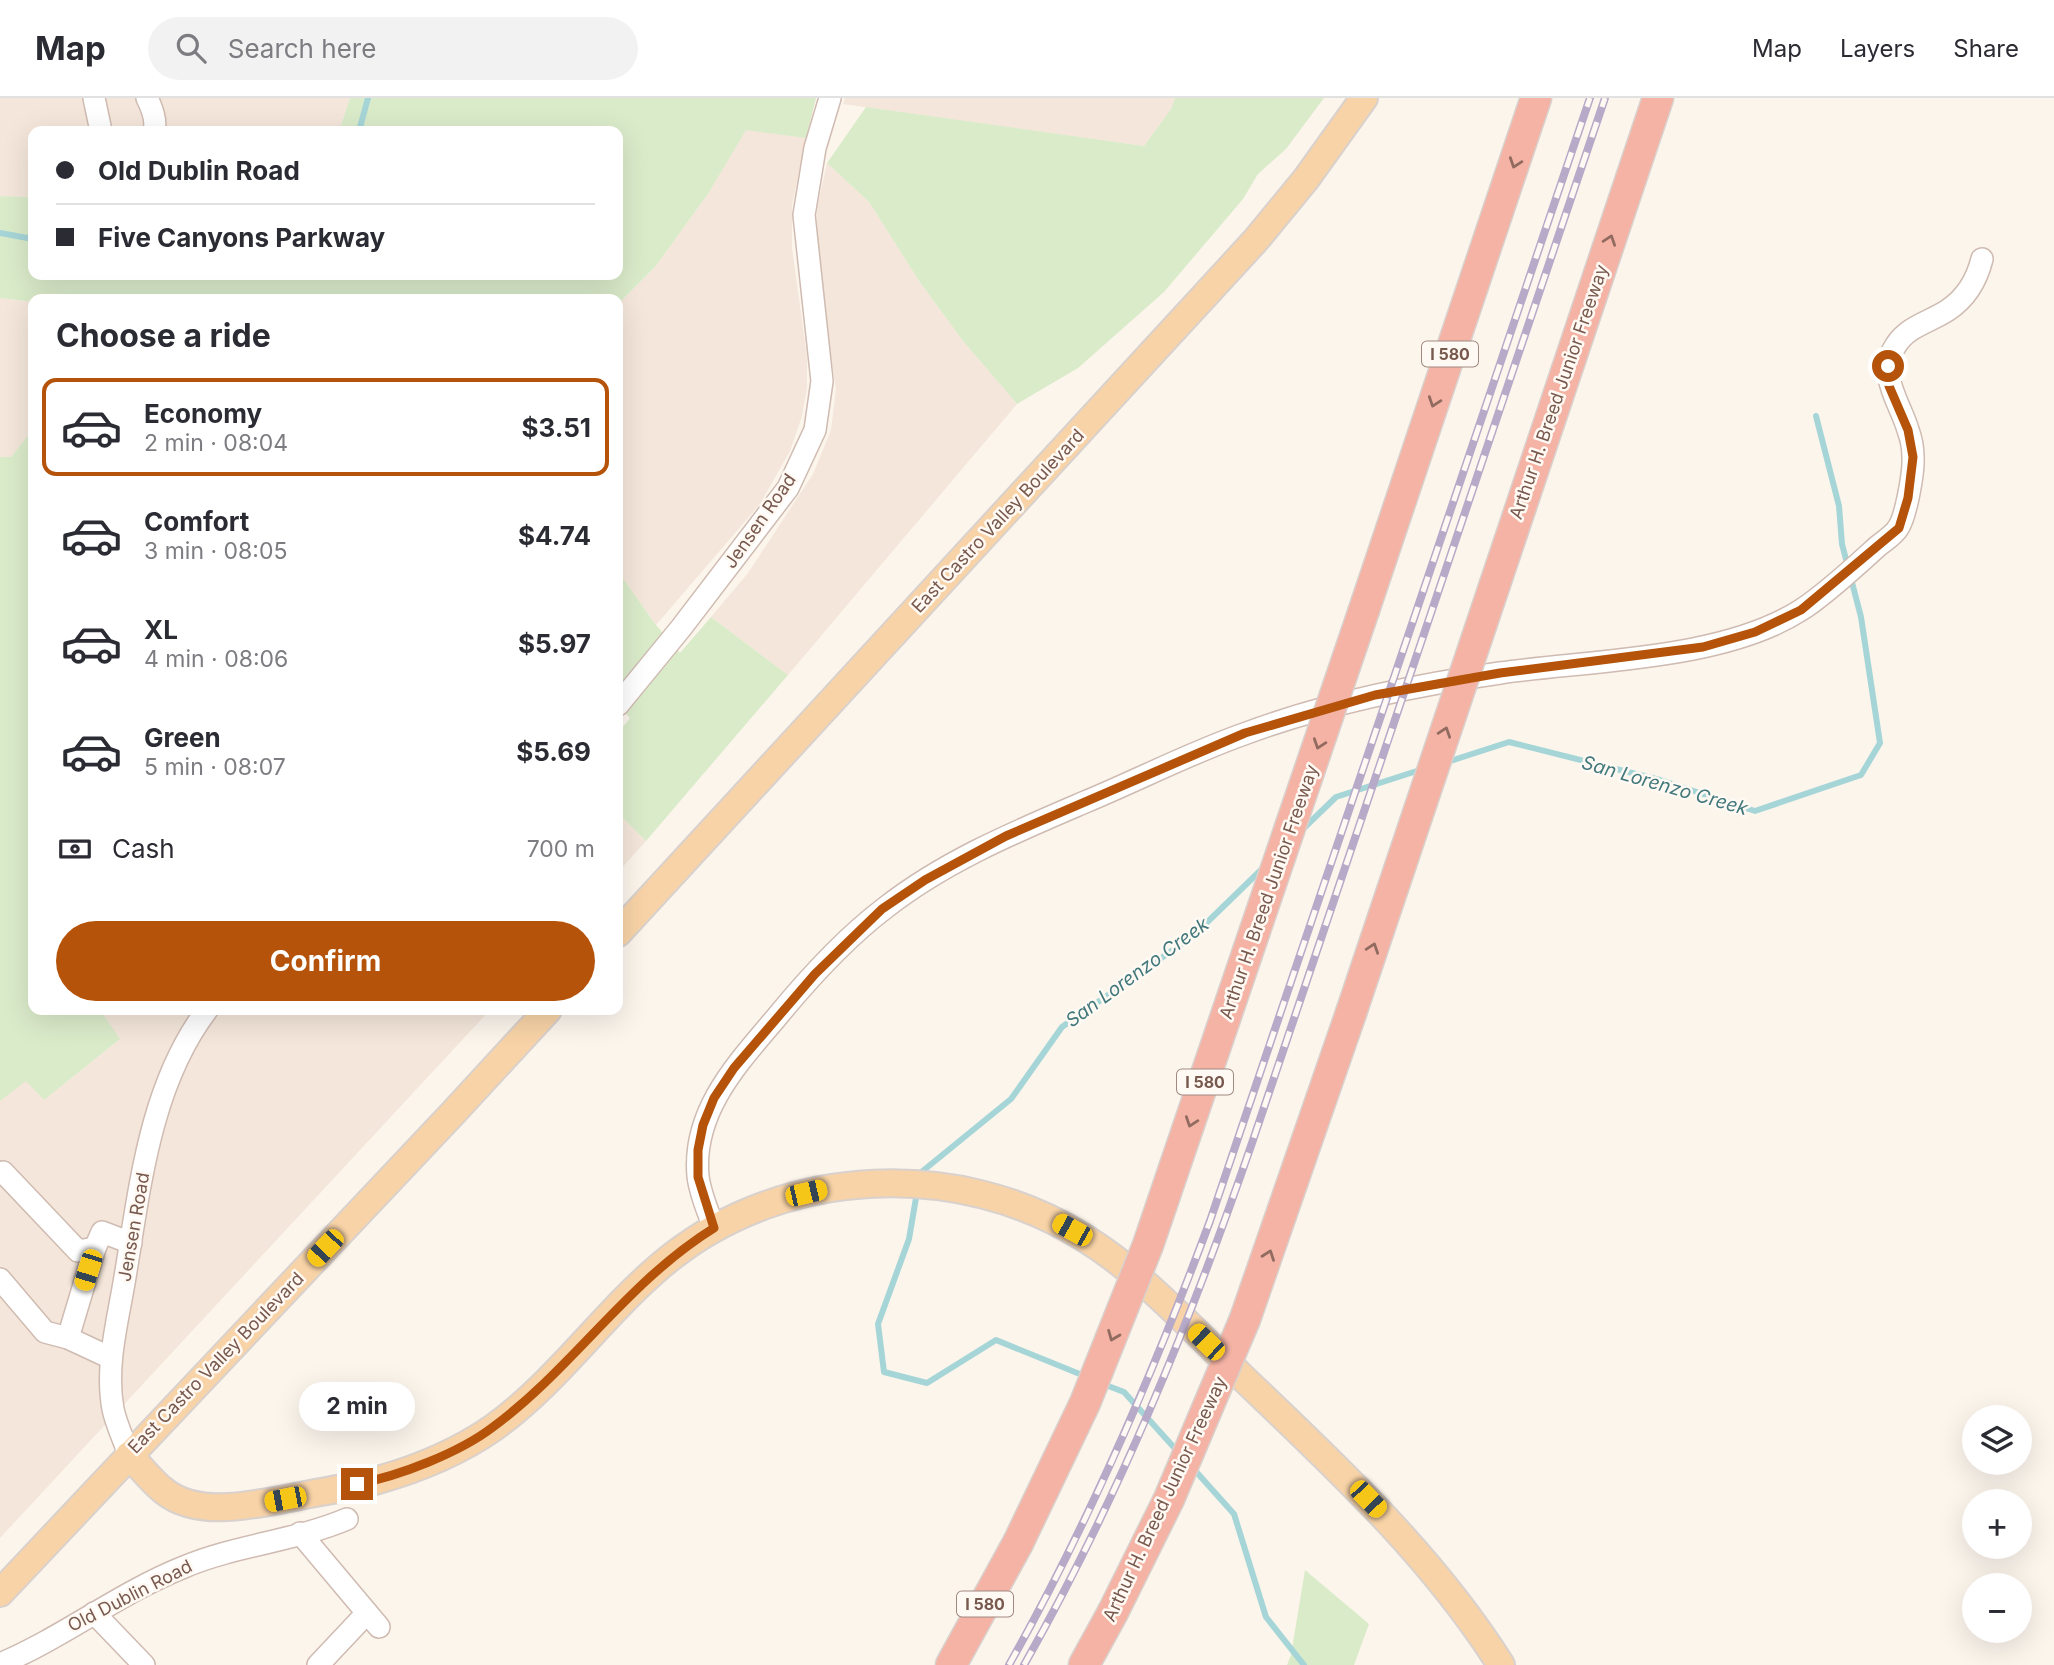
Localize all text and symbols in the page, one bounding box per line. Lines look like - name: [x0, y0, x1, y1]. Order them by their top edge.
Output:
- search box: [148, 17, 638, 80]
- text: Map: [35, 28, 106, 68]
- icon: search: [172, 29, 210, 67]
- text: Search here: [228, 33, 376, 64]
- text: Map: [1752, 34, 1802, 63]
- text: Layers: [1840, 34, 1915, 63]
- text: Share: [1953, 34, 2019, 63]
- text: Old Dublin Road: [98, 155, 300, 186]
- one-way arrow: [1509, 156, 1523, 168]
- text: Five Canyons Parkway: [98, 222, 385, 253]
- one-way arrow: [1602, 235, 1617, 247]
- street label: Arthur H. Breed Junior Freeway: [1505, 262, 1612, 522]
- text: Choose a ride: [56, 316, 271, 355]
- road number: I 580: [1422, 342, 1478, 366]
- route start: [1872, 350, 1904, 382]
- one-way arrow: [1428, 395, 1442, 407]
- icon: car: [60, 396, 123, 459]
- text: Economy: [144, 398, 262, 429]
- text: $3.51: [521, 412, 591, 443]
- street label: East Castro Valley Boulevard: [907, 425, 1088, 617]
- text: 2 min · 08:04: [144, 429, 288, 457]
- street label: Jensen Road: [719, 469, 800, 572]
- icon: car: [60, 504, 123, 567]
- text: Comfort: [144, 506, 249, 537]
- text: $4.74: [518, 520, 591, 551]
- text: 3 min · 08:05: [144, 537, 287, 565]
- icon: car: [60, 612, 123, 675]
- text: XL: [144, 614, 178, 645]
- text: $5.97: [518, 628, 591, 659]
- text: 4 min · 08:06: [144, 645, 288, 673]
- icon: car: [60, 720, 123, 783]
- text: Green: [144, 722, 221, 753]
- one-way arrow: [1437, 727, 1451, 739]
- text: $5.69: [516, 736, 591, 767]
- one-way arrow: [1313, 738, 1327, 750]
- water label: San Lorenzo Creek: [1579, 751, 1751, 820]
- text: 5 min · 08:07: [144, 753, 286, 781]
- street label: Arthur H. Breed Junior Freeway: [1215, 762, 1322, 1022]
- icon: cash: [56, 830, 94, 868]
- text: Cash: [112, 833, 175, 864]
- text: 700 m: [527, 835, 595, 863]
- water label: San Lorenzo Creek: [1061, 912, 1214, 1032]
- button: Confirm: [56, 921, 595, 1001]
- one-way arrow: [1365, 942, 1379, 955]
- road number: I 580: [1177, 1070, 1233, 1094]
- one-way arrow: [1185, 1116, 1199, 1128]
- street label: Jensen Road: [114, 1171, 153, 1283]
- car: [784, 1178, 829, 1208]
- car: [1049, 1211, 1096, 1249]
- car: [303, 1225, 348, 1271]
- car: [72, 1247, 105, 1293]
- one-way arrow: [1261, 1250, 1275, 1262]
- street label: East Castro Valley Boulevard: [124, 1268, 308, 1457]
- car: [1184, 1320, 1229, 1364]
- one-way arrow: [1108, 1329, 1122, 1341]
- street label: Arthur H. Breed Junior Freeway: [1098, 1373, 1231, 1625]
- callout: 2 min: [299, 1382, 415, 1432]
- text: 2 min: [326, 1392, 388, 1420]
- map controls: [1962, 1405, 2032, 1643]
- button: layers: [1962, 1405, 2032, 1475]
- route end: [341, 1468, 373, 1500]
- car: [1346, 1477, 1391, 1521]
- car: [263, 1485, 308, 1513]
- button: +: [1962, 1489, 2032, 1559]
- street label: Old Dublin Road: [64, 1555, 195, 1636]
- button: −: [1962, 1573, 2032, 1643]
- road number: I 580: [957, 1592, 1013, 1616]

